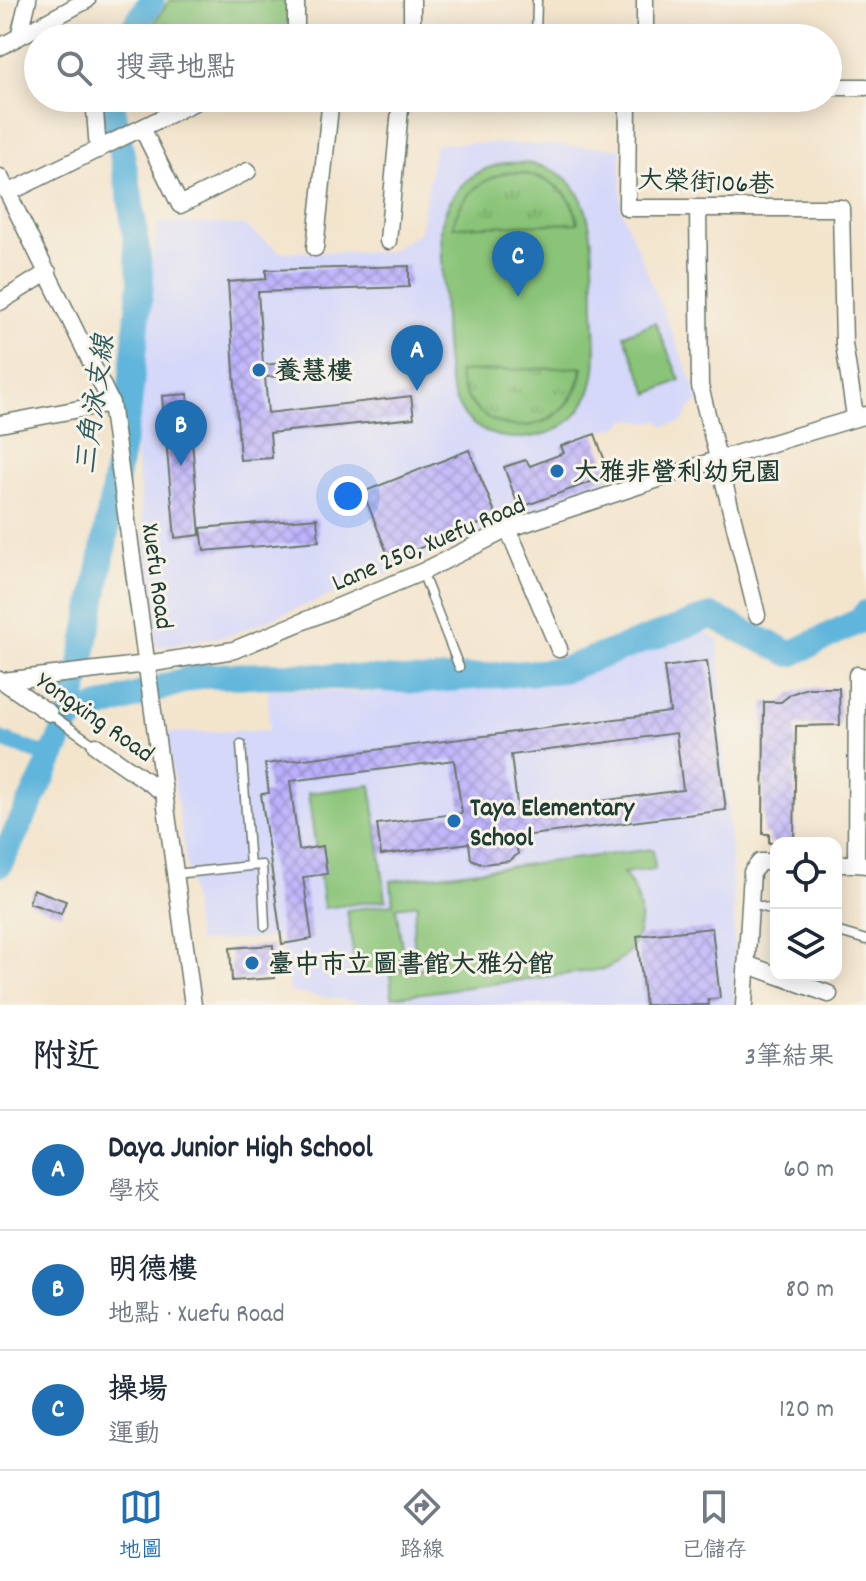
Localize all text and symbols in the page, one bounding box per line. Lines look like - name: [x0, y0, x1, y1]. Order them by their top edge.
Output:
- search box: [24, 24, 842, 112]
- icon: search: [52, 46, 96, 90]
- text: 搜尋地點: [116, 49, 236, 92]
- street label: 大榮街106巷: [637, 164, 775, 205]
- pin: C: [492, 231, 544, 297]
- pin: A: [391, 325, 443, 391]
- water label: 三角泳支線: [68, 331, 128, 477]
- place label: 養慧樓: [275, 355, 353, 392]
- marker: 養慧樓: [250, 361, 268, 379]
- pin: B: [155, 400, 207, 466]
- place label: 大雅非營利幼兒園: [573, 456, 781, 493]
- marker: 大雅非營利幼兒園: [548, 462, 566, 480]
- your location: [328, 476, 368, 516]
- street label: Lane 250, Xuefu Road: [327, 488, 532, 603]
- street label: Xuefu Road: [130, 521, 181, 632]
- street label: Yongxing Road: [27, 664, 161, 773]
- place label: Taya Elementary School: [470, 791, 635, 858]
- marker: Taya Elementary School: [445, 812, 463, 830]
- map controls: [770, 837, 842, 981]
- button: locate: [770, 837, 842, 909]
- button: layers: [770, 909, 842, 981]
- place label: 臺中市立圖書館大雅分館: [268, 948, 554, 985]
- marker: 臺中市立圖書館大雅分館: [243, 954, 261, 972]
- text: 附近: [32, 1035, 100, 1084]
- text: 3筆結果: [744, 1040, 834, 1077]
- text: Daya Junior High School: [108, 1129, 373, 1172]
- text: A: [51, 1152, 65, 1189]
- text: 60 m: [783, 1152, 834, 1189]
- text: 學校: [108, 1175, 160, 1212]
- text: 明德樓: [108, 1251, 198, 1294]
- text: B: [52, 1272, 64, 1309]
- text: 80 m: [786, 1272, 834, 1309]
- text: 地點 · Xuefu Road: [108, 1297, 285, 1334]
- text: 操場: [108, 1371, 168, 1414]
- text: C: [52, 1392, 64, 1429]
- text: 120 m: [779, 1392, 834, 1429]
- text: 運動: [108, 1417, 160, 1454]
- tab: 地圖: [119, 1485, 163, 1567]
- tab: 路線: [400, 1485, 444, 1567]
- tab: 已儲存: [681, 1485, 747, 1567]

